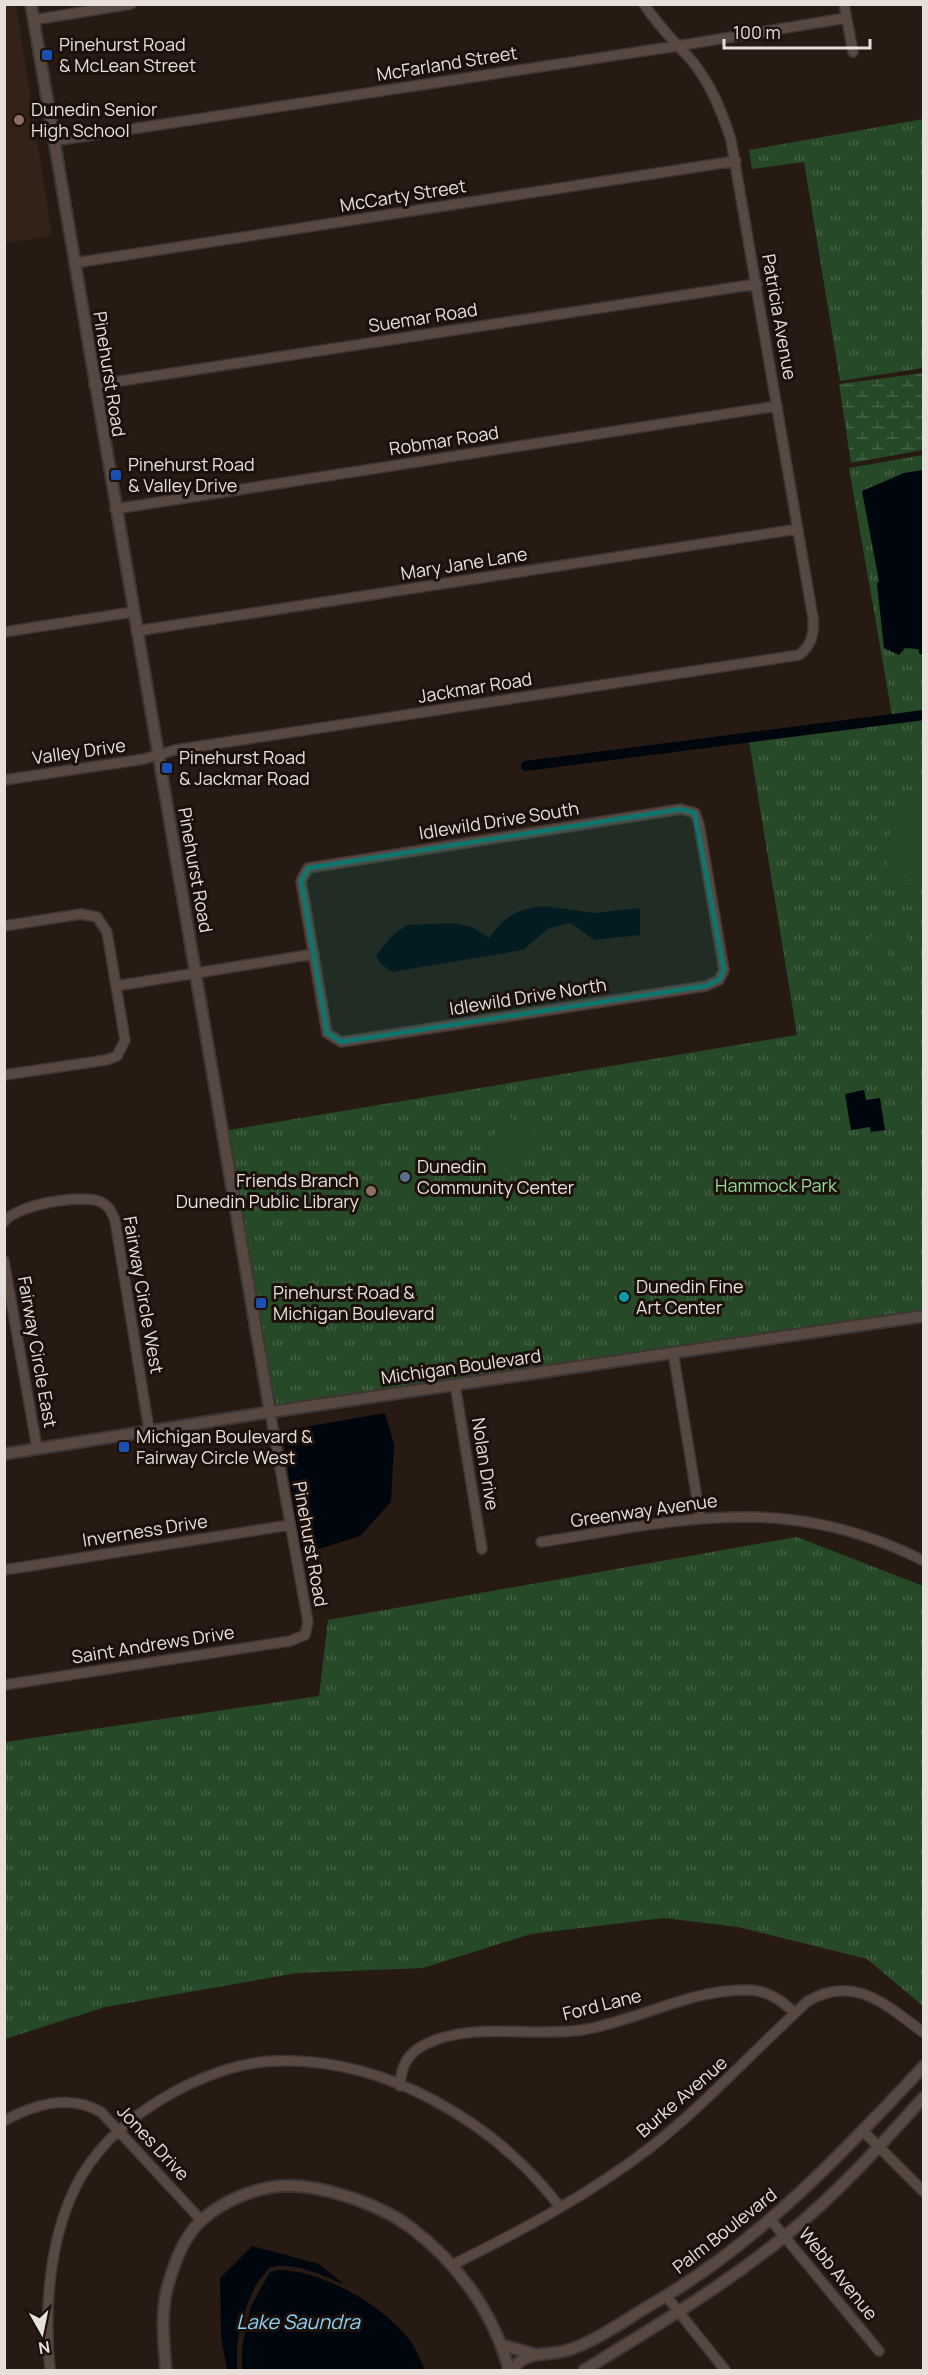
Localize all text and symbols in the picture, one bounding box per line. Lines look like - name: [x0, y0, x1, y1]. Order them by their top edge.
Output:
- scale bar: [724, 12, 870, 50]
- text: 100 m: [733, 20, 781, 44]
- place label: Pinehurst Road & McLean Street: [59, 32, 196, 77]
- street label: McFarland Street: [375, 40, 519, 86]
- marker: Pinehurst Road & McLean Street: [40, 48, 54, 62]
- place label: Dunedin Senior High School: [31, 97, 158, 142]
- marker: Dunedin Senior High School: [12, 113, 26, 127]
- street label: McCarty Street: [338, 173, 468, 217]
- street label: Patricia Avenue: [757, 252, 803, 382]
- street label: Suemar Road: [367, 297, 479, 337]
- street label: Pinehurst Road: [88, 309, 132, 438]
- street label: Robmar Road: [387, 420, 500, 461]
- place label: Pinehurst Road & Valley Drive: [128, 452, 255, 497]
- marker: Pinehurst Road & Valley Drive: [109, 468, 123, 482]
- street label: Mary Jane Lane: [399, 541, 529, 585]
- street label: Jackmar Road: [416, 666, 534, 708]
- street label: Valley Drive: [31, 733, 127, 769]
- place label: Pinehurst Road & Jackmar Road: [179, 745, 310, 790]
- marker: Pinehurst Road & Jackmar Road: [160, 761, 174, 775]
- street label: Idlewild Drive South: [417, 796, 581, 845]
- street label: Pinehurst Road: [173, 805, 219, 934]
- street label: Idlewild Drive North: [448, 972, 608, 1020]
- place label: Dunedin Community Center: [417, 1154, 575, 1199]
- place label: Friends Branch Dunedin Public Library: [176, 1168, 359, 1213]
- marker: Dunedin Community Center: [398, 1170, 412, 1184]
- park label: Hammock Park: [715, 1173, 838, 1197]
- marker: Friends Branch Dunedin Public Library: [364, 1184, 378, 1198]
- street label: Fairway Circle West: [118, 1214, 170, 1375]
- street label: Fairway Circle East: [13, 1274, 63, 1430]
- place label: Dunedin Fine Art Center: [636, 1274, 744, 1319]
- place label: Pinehurst Road & Michigan Boulevard: [273, 1280, 434, 1325]
- marker: Dunedin Fine Art Center: [617, 1290, 631, 1304]
- marker: Pinehurst Road & Michigan Boulevard: [254, 1296, 268, 1310]
- street label: Michigan Boulevard: [379, 1343, 542, 1389]
- street label: Nolan Drive: [467, 1416, 505, 1512]
- place label: Michigan Boulevard & Fairway Circle West: [136, 1424, 313, 1469]
- marker: Michigan Boulevard & Fairway Circle West: [117, 1440, 131, 1454]
- street label: Pinehurst Road: [288, 1479, 334, 1608]
- street label: Greenway Avenue: [569, 1488, 719, 1532]
- street label: Inverness Drive: [81, 1508, 209, 1552]
- street label: Saint Andrews Drive: [70, 1619, 236, 1669]
- street label: Ford Lane: [560, 1983, 644, 2025]
- street label: Burke Avenue: [631, 2050, 732, 2142]
- street label: Jones Drive: [112, 2099, 195, 2185]
- street label: Palm Boulevard: [667, 2182, 781, 2278]
- street label: Webb Avenue: [794, 2222, 884, 2325]
- north arrow: [12, 2303, 72, 2363]
- water label: Lake Saundra: [236, 2308, 361, 2335]
- text: N: [37, 2336, 52, 2360]

